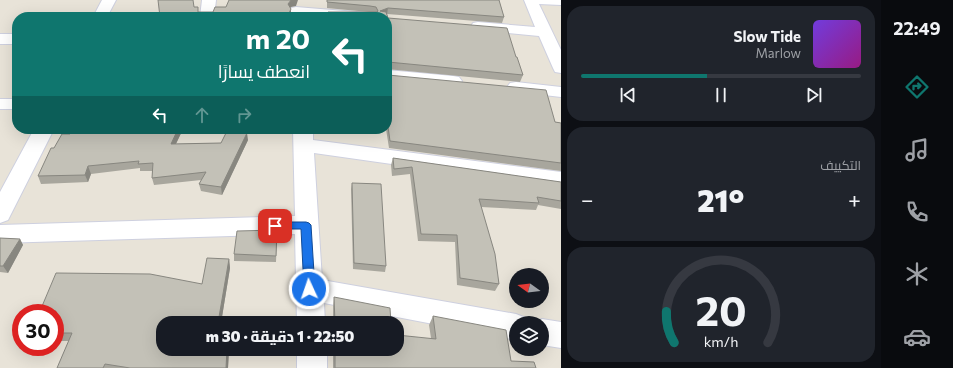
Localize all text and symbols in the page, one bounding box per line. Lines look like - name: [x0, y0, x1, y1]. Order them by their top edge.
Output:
- text: 22:49: [893, 17, 941, 39]
- text: 20 m: [246, 21, 310, 55]
- text: Slow Tide: [733, 27, 801, 45]
- icon: left: [324, 28, 376, 80]
- text: Marlow: [755, 45, 801, 61]
- text: انعطف يسارًا: [218, 60, 310, 82]
- icon: directions: [903, 73, 931, 101]
- icon: previous: [617, 84, 639, 106]
- icon: pause: [710, 84, 732, 106]
- icon: next: [803, 84, 825, 106]
- icon: left: [149, 104, 171, 126]
- icon: ahead: [191, 104, 213, 126]
- icon: right: [233, 104, 255, 126]
- icon: music: [903, 136, 931, 164]
- text: التكييف: [820, 157, 861, 173]
- text: 21°: [697, 181, 744, 218]
- text: −: [581, 186, 594, 213]
- text: +: [848, 186, 861, 213]
- icon: phone: [903, 198, 931, 226]
- pin: [258, 209, 292, 243]
- icon: arrive: [264, 215, 286, 237]
- icon: climate: [903, 260, 931, 288]
- position arrow: [288, 268, 330, 310]
- north arrow: [509, 268, 549, 308]
- map controls: [509, 268, 549, 356]
- text: 20: [695, 283, 747, 334]
- speed limit sign: 30: [12, 304, 64, 356]
- button: layers: [509, 316, 549, 356]
- icon: car: [903, 323, 931, 351]
- text: 22:50 · 1 دقيقة · 30 m: [206, 327, 354, 345]
- text: km/h: [704, 331, 738, 349]

